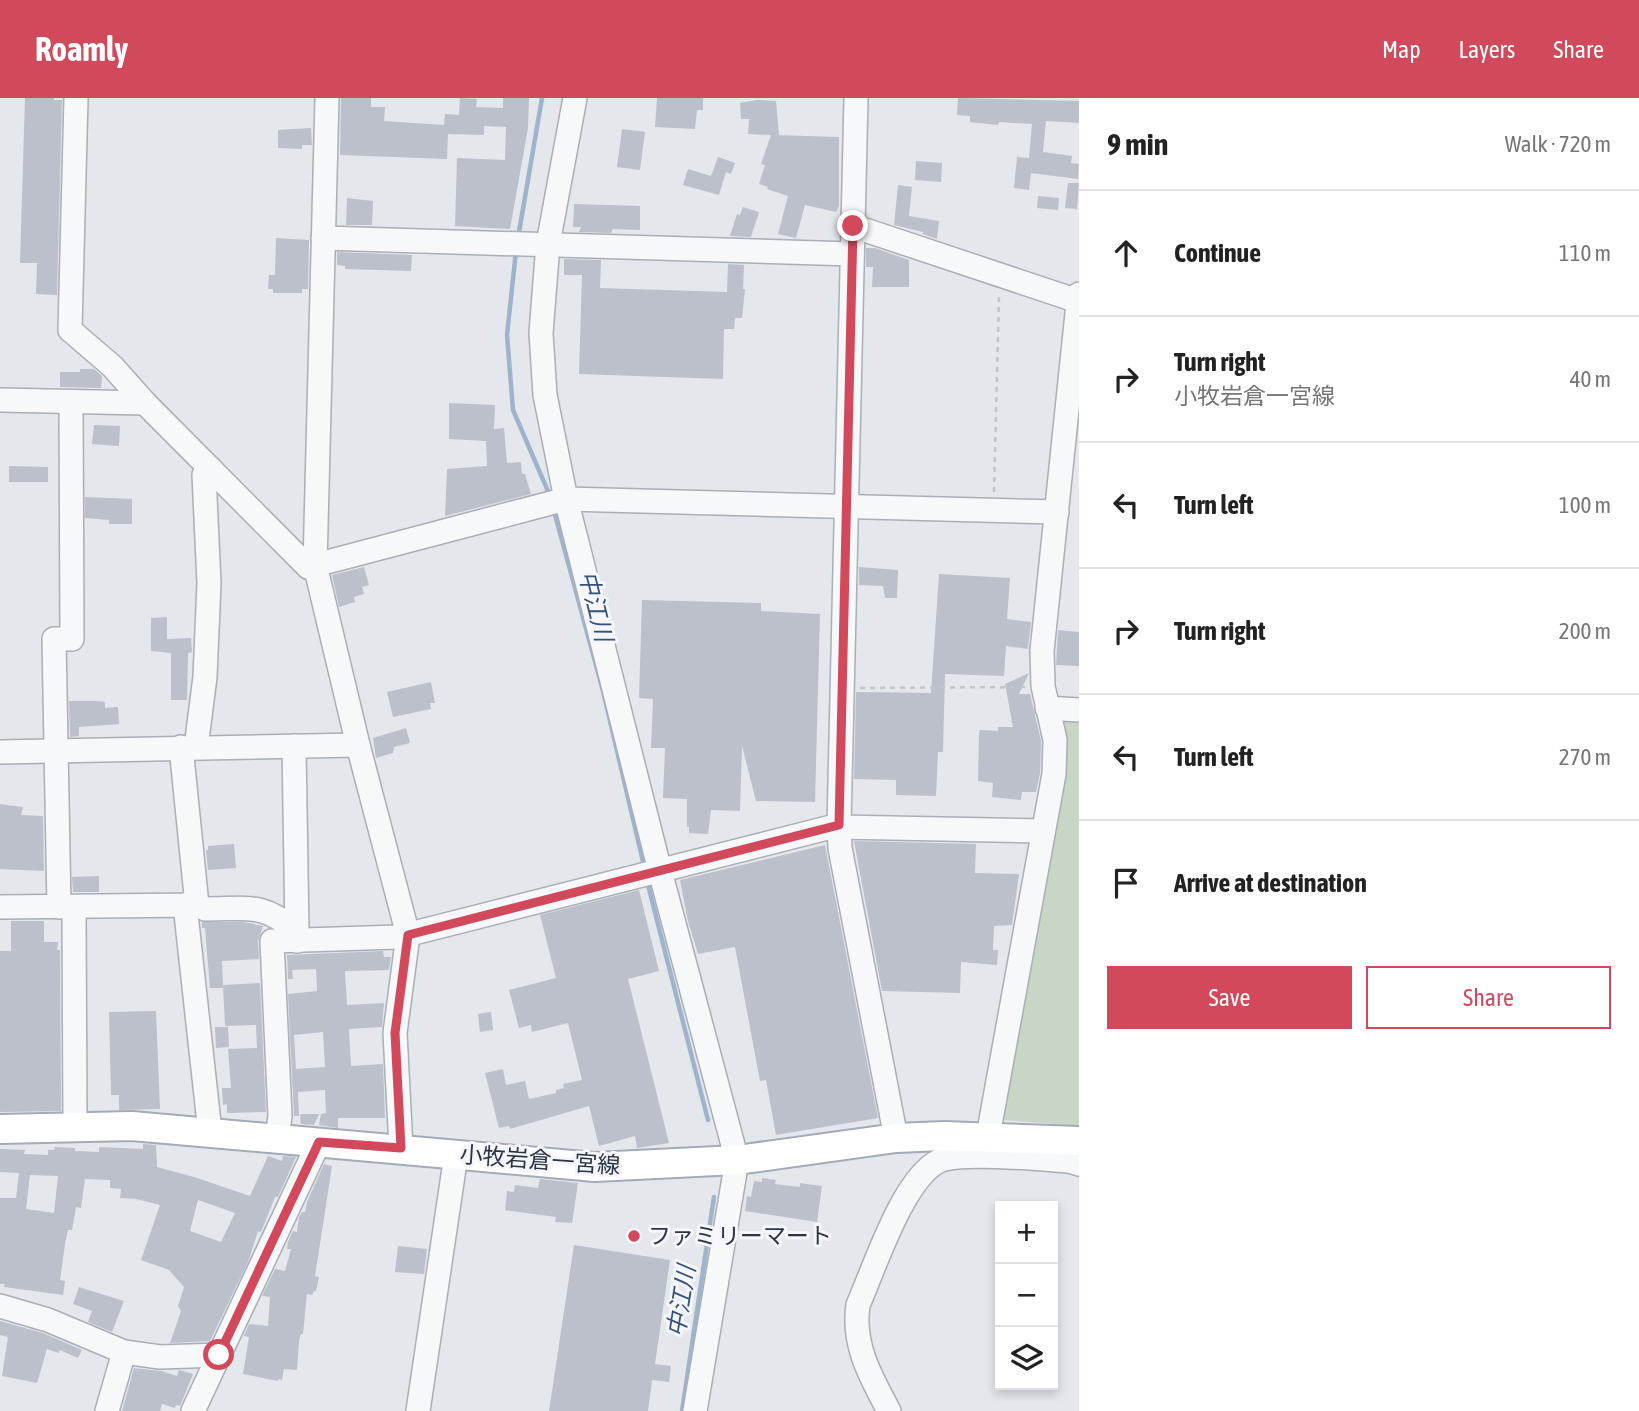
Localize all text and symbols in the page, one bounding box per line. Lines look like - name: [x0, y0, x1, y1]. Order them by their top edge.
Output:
- text: Roamly: [35, 30, 128, 68]
- text: Map: [1382, 36, 1421, 63]
- text: Layers: [1459, 36, 1515, 63]
- text: Share: [1553, 36, 1604, 63]
- text: 9 min: [1107, 127, 1168, 161]
- text: Walk · 720 m: [1505, 131, 1611, 157]
- route end: [837, 210, 868, 241]
- icon: ahead: [1107, 234, 1145, 272]
- text: Continue: [1174, 238, 1261, 268]
- text: 110 m: [1559, 240, 1611, 266]
- text: Turn right: [1174, 347, 1265, 377]
- icon: right: [1107, 360, 1145, 398]
- text: 40 m: [1570, 366, 1611, 392]
- text: 小牧岩倉一宮線: [1174, 383, 1335, 409]
- icon: left: [1107, 486, 1145, 524]
- text: Turn left: [1174, 490, 1254, 520]
- text: 100 m: [1559, 492, 1611, 518]
- water label: 中江川: [574, 568, 619, 647]
- icon: right: [1107, 612, 1145, 650]
- text: Turn right: [1174, 616, 1265, 646]
- text: 200 m: [1559, 618, 1611, 644]
- icon: left: [1107, 738, 1145, 776]
- text: Turn left: [1174, 742, 1254, 772]
- text: 270 m: [1559, 744, 1611, 770]
- icon: arrive: [1107, 864, 1145, 902]
- text: Arrive at destination: [1174, 868, 1367, 898]
- button: Save: [1107, 966, 1352, 1029]
- button: Share: [1366, 966, 1611, 1029]
- street label: 小牧岩倉一宮線: [459, 1141, 621, 1179]
- map controls: [995, 1201, 1058, 1390]
- button: +: [995, 1201, 1058, 1264]
- place label: ファミリーマート: [648, 1223, 832, 1249]
- marker: ファミリーマート: [626, 1228, 642, 1244]
- water label: 中江川: [662, 1260, 700, 1339]
- button: −: [995, 1264, 1058, 1327]
- button: layers: [995, 1327, 1058, 1390]
- route start: [203, 1339, 234, 1370]

